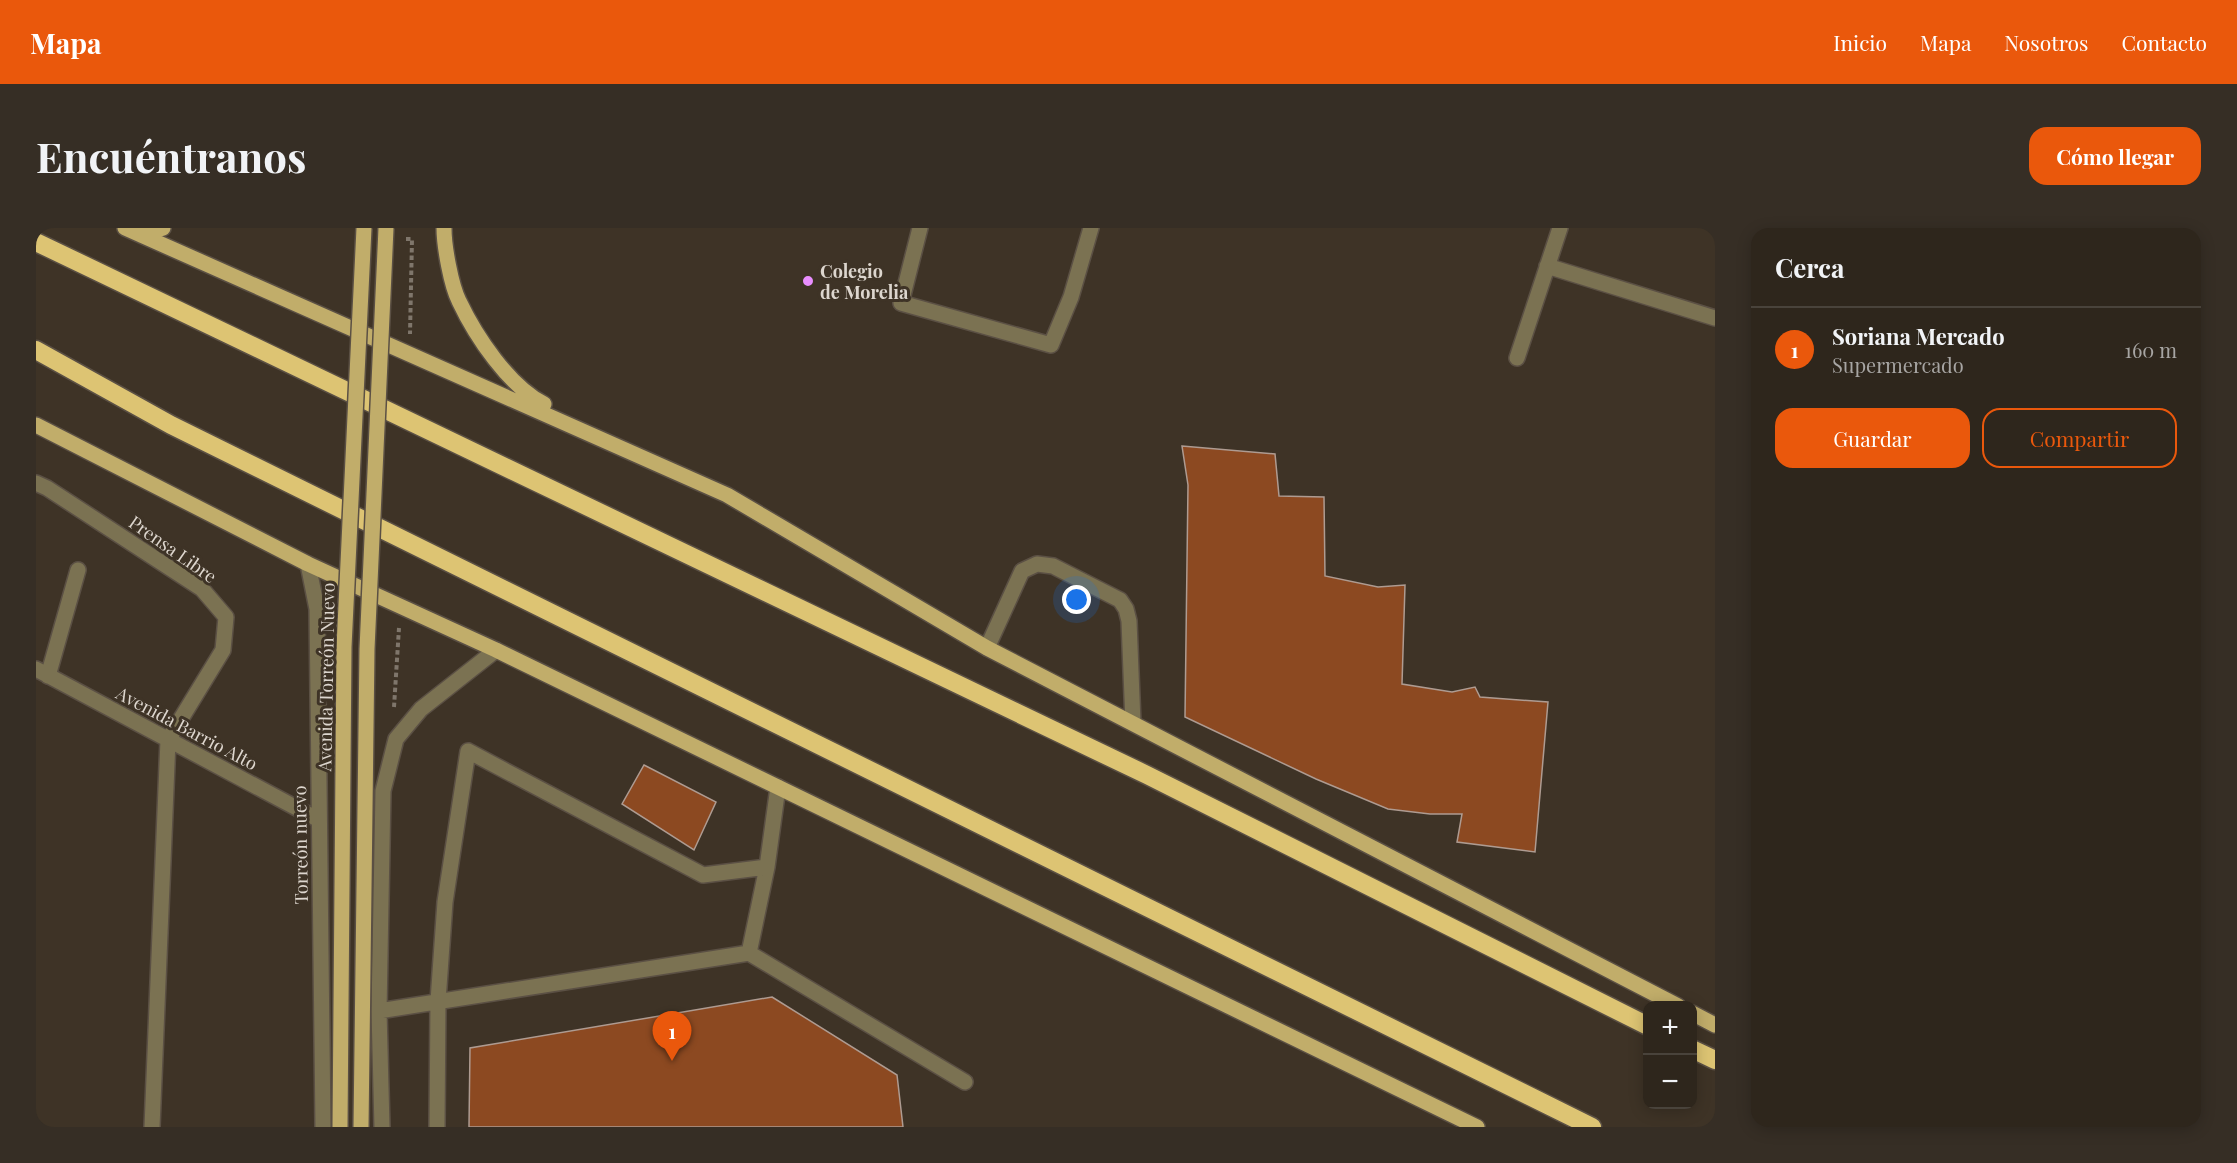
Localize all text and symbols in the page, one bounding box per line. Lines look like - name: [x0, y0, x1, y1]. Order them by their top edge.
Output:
- text: Mapa: [30, 24, 102, 61]
- text: Inicio: [1833, 28, 1887, 56]
- text: Mapa: [1920, 28, 1971, 56]
- text: Nosotros: [2004, 28, 2088, 56]
- text: Contacto: [2121, 28, 2207, 56]
- button: Cómo llegar: [2029, 127, 2201, 185]
- text: Encuéntranos: [36, 128, 306, 184]
- text: Cerca: [1775, 250, 1844, 285]
- place label: Colegio de Morelia: [820, 259, 909, 304]
- marker: Colegio de Morelia: [801, 274, 815, 288]
- text: Soriana Mercado: [1832, 321, 2005, 351]
- text: 1: [1791, 336, 1798, 363]
- text: 160 m: [2125, 336, 2177, 363]
- text: Supermercado: [1832, 351, 1964, 378]
- button: Guardar: [1775, 408, 1970, 468]
- button: Compartir: [1982, 408, 2177, 468]
- street label: Prensa Libre: [124, 510, 222, 588]
- street label: Avenida Torreón Nuevo: [312, 582, 340, 773]
- your location: [1062, 585, 1091, 614]
- street label: Avenida Barrio Alto: [111, 680, 262, 775]
- street label: Torreón nuevo: [287, 785, 313, 905]
- map controls: [1643, 1001, 1697, 1109]
- button: +: [1643, 1001, 1697, 1055]
- pin: 1: [652, 1012, 692, 1061]
- button: −: [1643, 1055, 1697, 1109]

